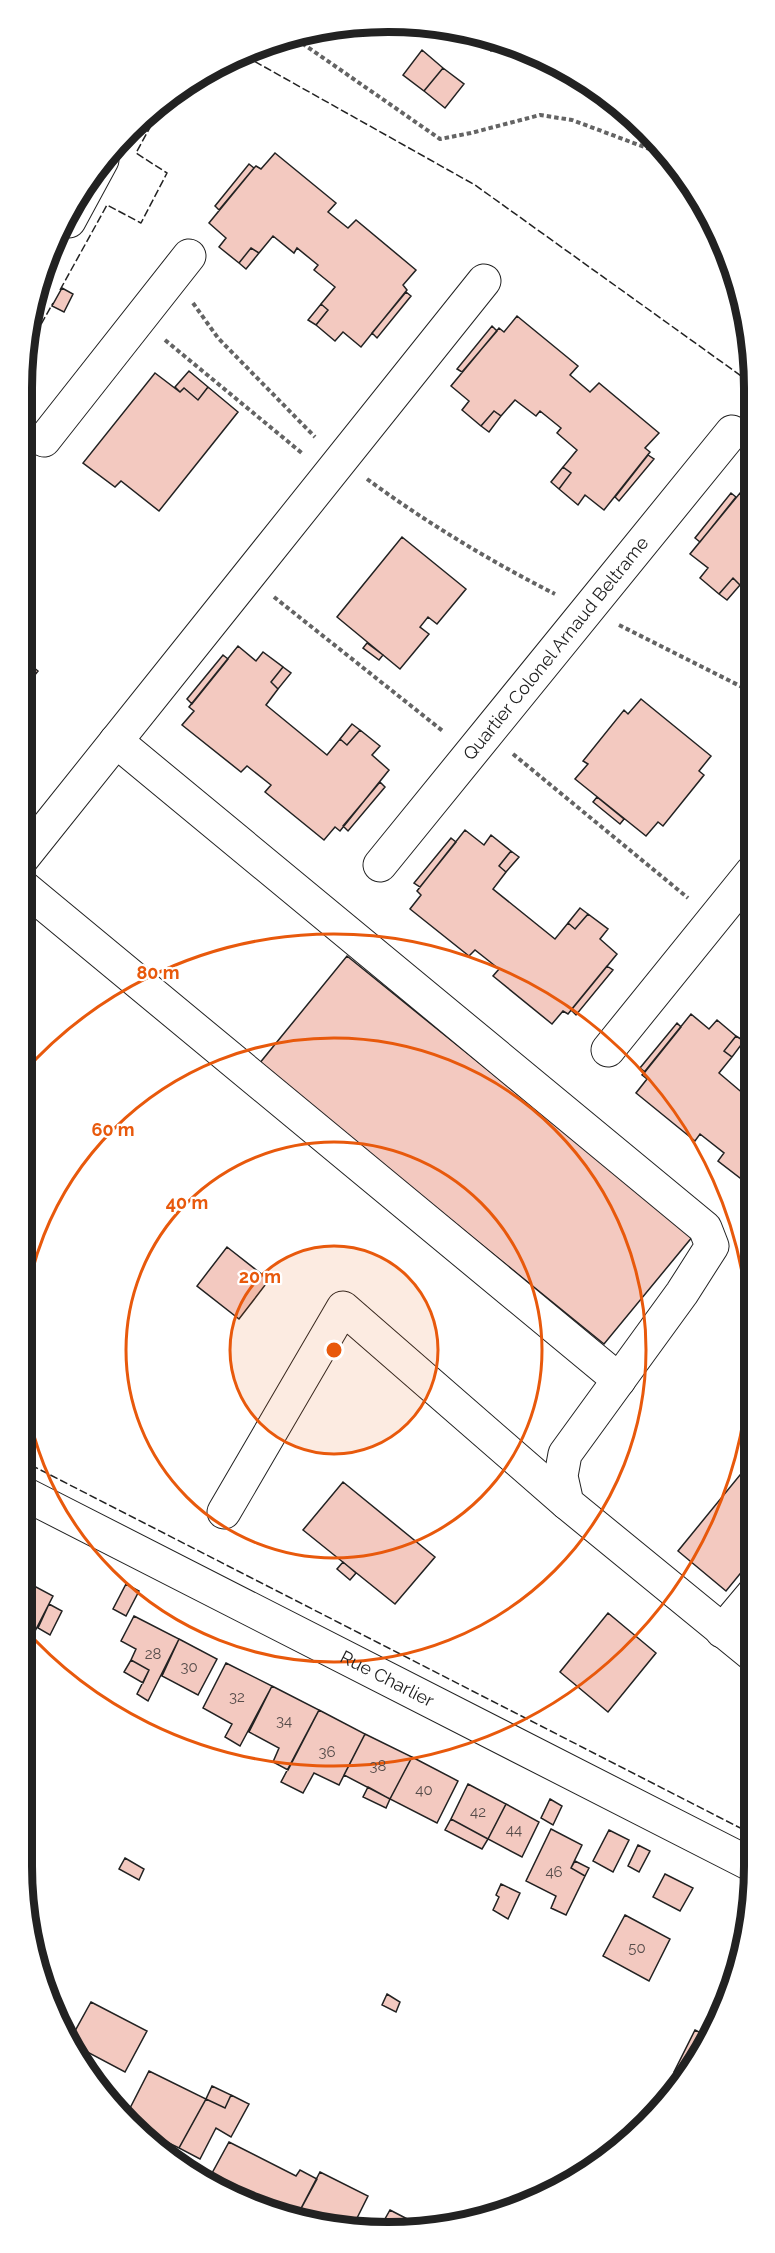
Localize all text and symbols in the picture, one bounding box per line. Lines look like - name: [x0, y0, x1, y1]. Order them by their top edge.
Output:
- street label: Quartier Colonel Arnaud Beltrame: [459, 532, 653, 764]
- text: 80 m: [136, 962, 180, 983]
- text: 60 m: [91, 1119, 135, 1140]
- text: 40 m: [166, 1192, 208, 1213]
- text: 20 m: [239, 1266, 281, 1287]
- centre of rings: [324, 1340, 344, 1360]
- house number: 28: [145, 1645, 161, 1663]
- street label: Rue Charlier: [337, 1646, 438, 1711]
- house number: 30: [180, 1658, 198, 1676]
- house number: 32: [229, 1688, 245, 1706]
- house number: 34: [276, 1712, 292, 1730]
- house number: 36: [318, 1743, 336, 1761]
- house number: 38: [370, 1757, 387, 1775]
- house number: 40: [415, 1781, 433, 1799]
- house number: 42: [470, 1803, 486, 1821]
- house number: 44: [506, 1821, 522, 1839]
- house number: 46: [545, 1863, 563, 1881]
- house number: 50: [628, 1939, 646, 1957]

